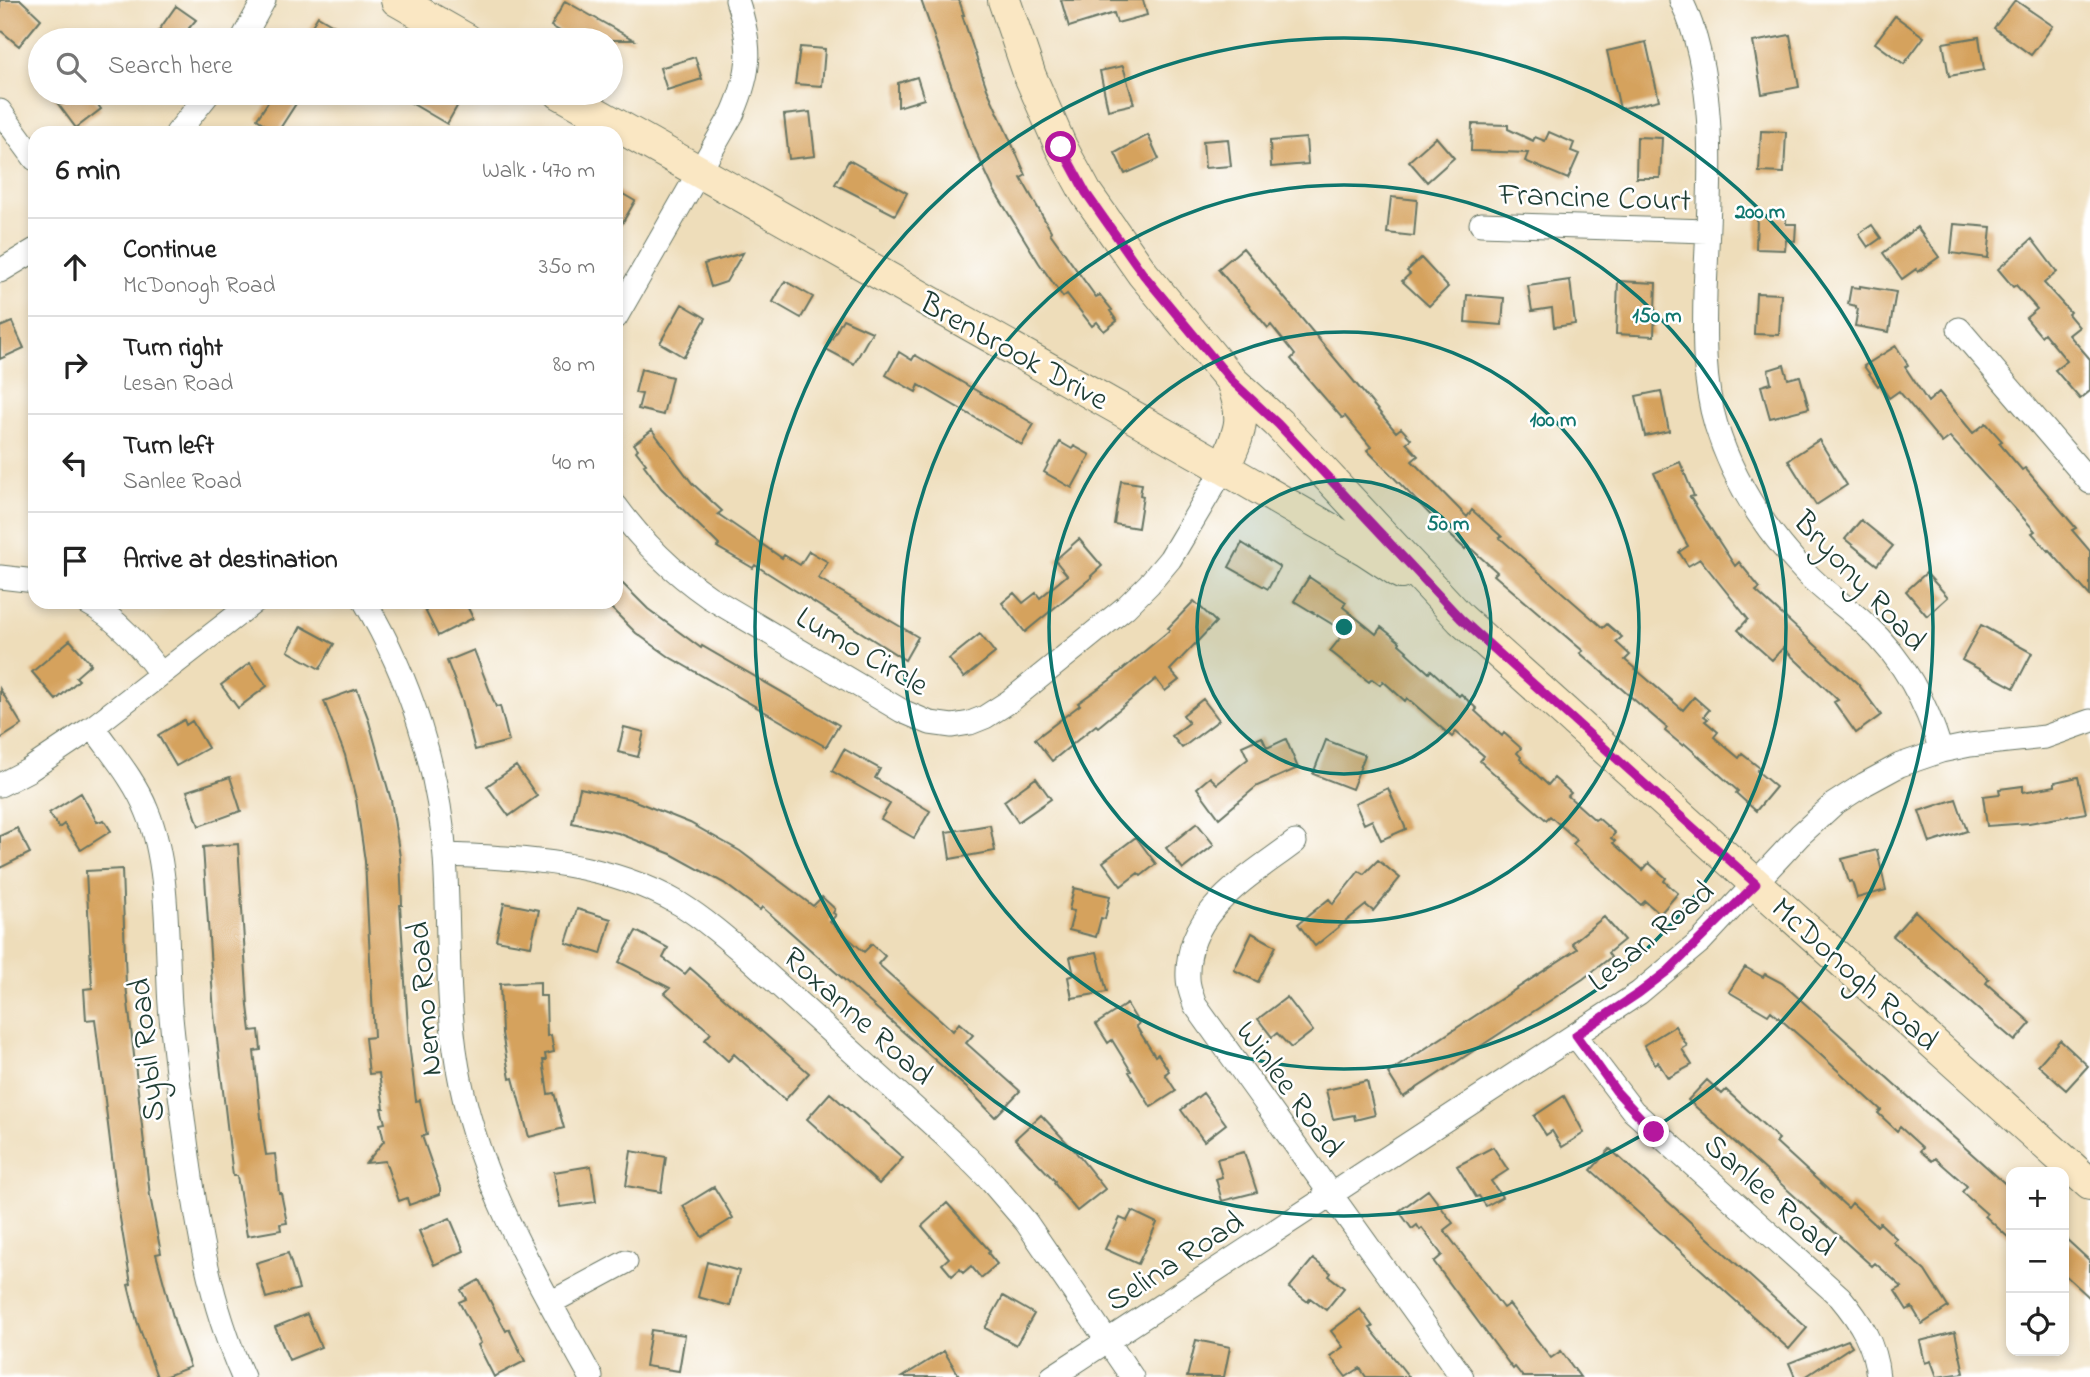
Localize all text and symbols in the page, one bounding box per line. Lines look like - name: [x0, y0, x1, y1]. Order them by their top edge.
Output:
- search box: [28, 28, 623, 105]
- icon: search: [52, 48, 90, 86]
- text: Search here: [108, 48, 233, 86]
- route start: [1045, 131, 1076, 162]
- text: 6 min: [56, 150, 120, 194]
- text: Walk · 470 m: [482, 155, 595, 188]
- street label: Francine Court: [1497, 173, 1692, 226]
- text: 200 m: [1734, 198, 1785, 228]
- text: Continue: [123, 232, 216, 270]
- icon: ahead: [56, 248, 94, 286]
- text: 350 m: [539, 251, 595, 284]
- text: McDonogh Road: [123, 270, 275, 303]
- street label: Brenbrook Drive: [909, 281, 1117, 425]
- text: 150 m: [1632, 302, 1682, 332]
- text: Turn right: [123, 330, 223, 368]
- icon: right: [56, 346, 94, 384]
- text: 80 m: [553, 349, 595, 382]
- text: Lesan Road: [123, 368, 233, 401]
- text: 100 m: [1530, 406, 1576, 436]
- text: Turn left: [123, 428, 214, 466]
- icon: left: [56, 444, 94, 482]
- text: 40 m: [552, 447, 595, 480]
- text: Sanlee Road: [123, 466, 242, 499]
- street label: Bryony Road: [1780, 501, 1936, 664]
- text: 50 m: [1427, 510, 1469, 540]
- icon: arrive: [56, 542, 94, 580]
- text: Arrive at destination: [123, 542, 338, 580]
- street label: Lumo Circle: [786, 596, 937, 710]
- centre of rings: [1332, 615, 1356, 639]
- street label: Lesan Road: [1578, 870, 1726, 1005]
- street label: McDonogh Road: [1759, 887, 1948, 1064]
- street label: Nemo Road: [396, 919, 457, 1078]
- street label: Roxanne Road: [771, 937, 943, 1098]
- street label: Sybil Road: [118, 976, 179, 1124]
- street label: Winlee Road: [1222, 1012, 1354, 1168]
- route end: [1638, 1116, 1669, 1147]
- street label: Sanlee Road: [1692, 1124, 1846, 1269]
- map controls: [2006, 1167, 2069, 1356]
- button: +: [2006, 1167, 2069, 1230]
- street label: Selina Road: [1097, 1201, 1254, 1325]
- button: −: [2006, 1230, 2069, 1293]
- button: locate: [2006, 1293, 2069, 1356]

